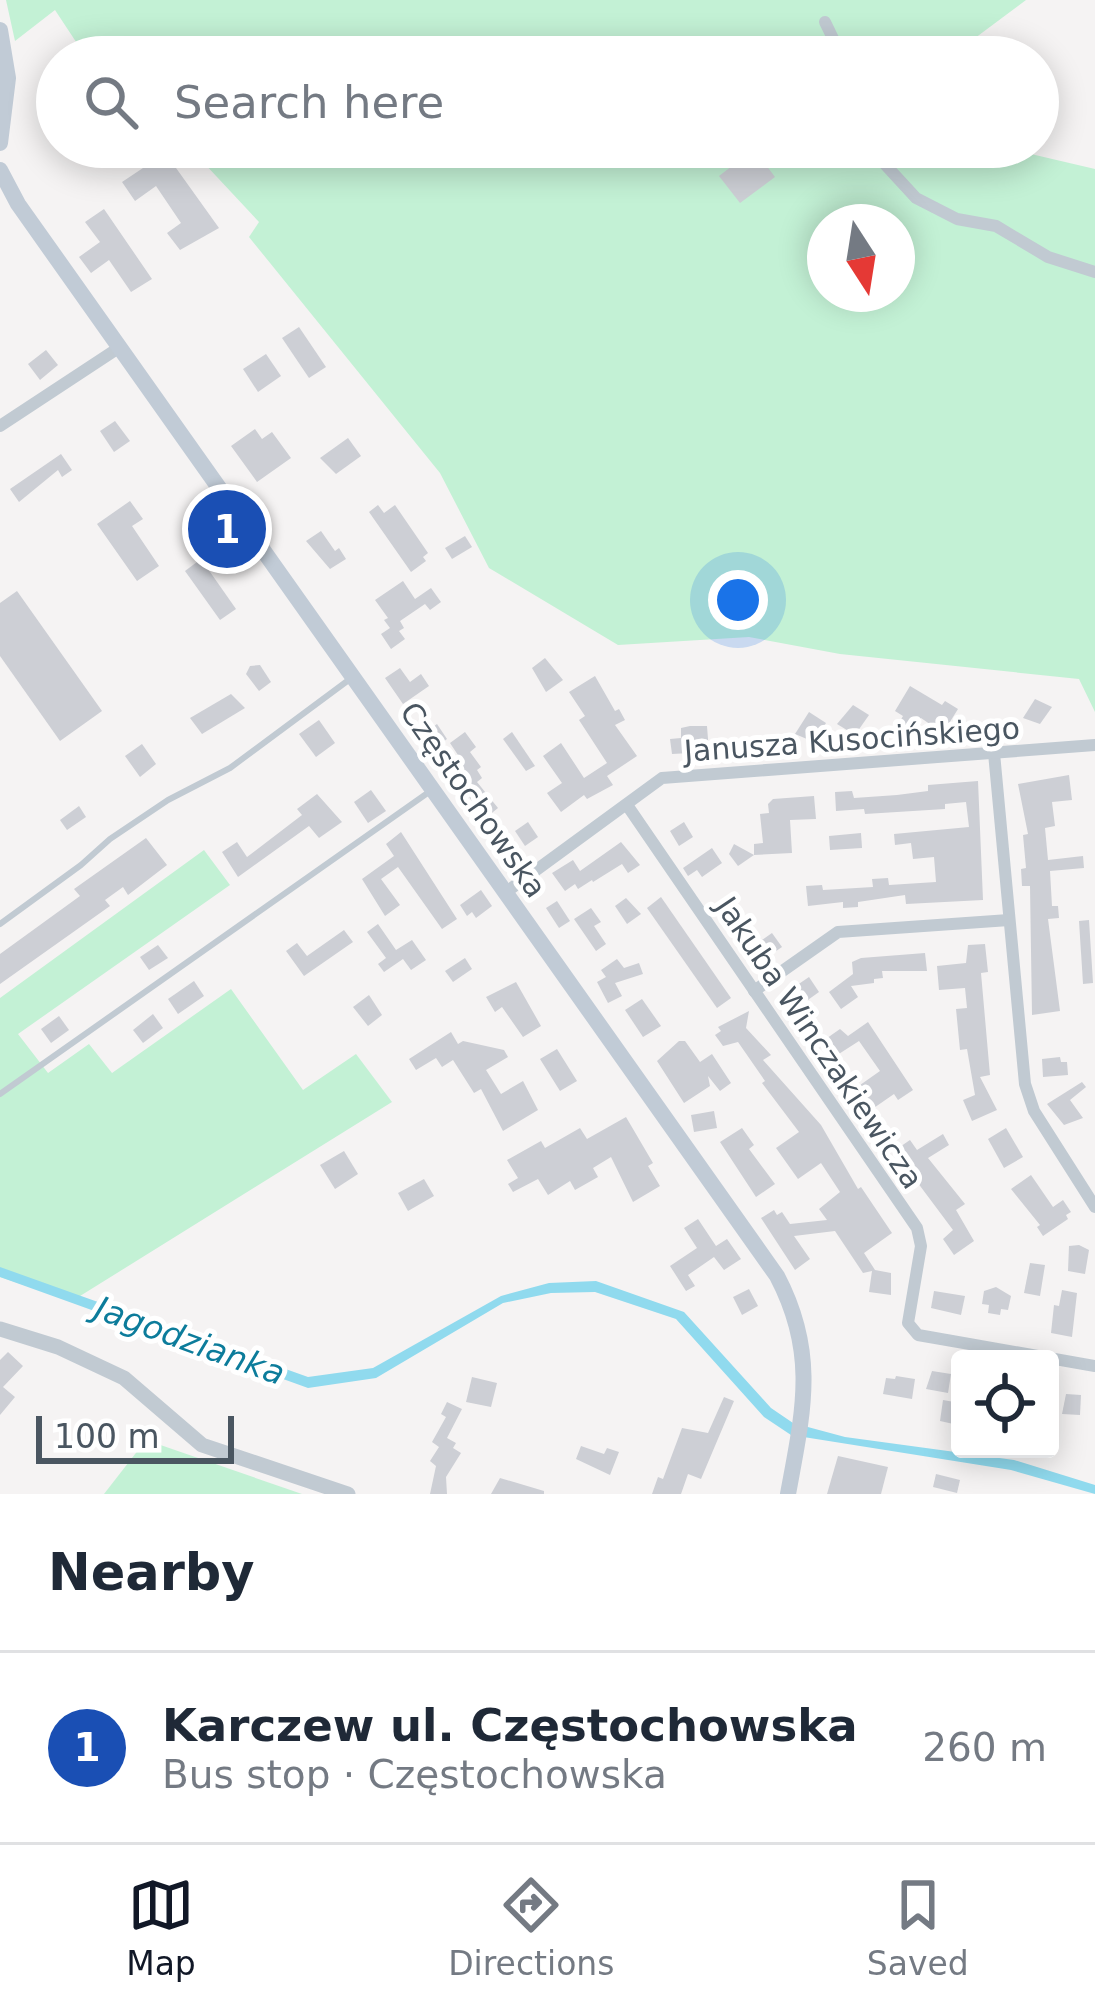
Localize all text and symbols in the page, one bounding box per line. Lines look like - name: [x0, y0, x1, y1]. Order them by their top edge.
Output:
- search box: [36, 36, 1059, 168]
- icon: search: [78, 69, 144, 135]
- text: Search here: [174, 76, 444, 129]
- north arrow: [807, 204, 915, 312]
- pin: 1: [188, 484, 266, 574]
- your location: [708, 570, 768, 630]
- street label: Częstochowska: [393, 695, 554, 904]
- street label: Janusza Kusocińskiego: [681, 710, 1021, 769]
- street label: Jakuba Winczakiewicza: [708, 889, 930, 1195]
- water label: Jagodzianka: [84, 1286, 290, 1393]
- map controls: [951, 1350, 1059, 1458]
- button: locate: [951, 1350, 1059, 1458]
- scale bar: [36, 1410, 234, 1463]
- text: 100 m: [54, 1417, 160, 1456]
- text: Nearby: [48, 1543, 255, 1602]
- text: Karczew ul. Częstochowska: [162, 1699, 858, 1752]
- text: 1: [73, 1725, 101, 1770]
- text: 260 m: [922, 1725, 1047, 1770]
- text: Bus stop · Częstochowska: [162, 1752, 667, 1797]
- tab: Map: [126, 1872, 196, 1983]
- tab: Directions: [448, 1872, 614, 1983]
- tab: Saved: [867, 1872, 969, 1983]

